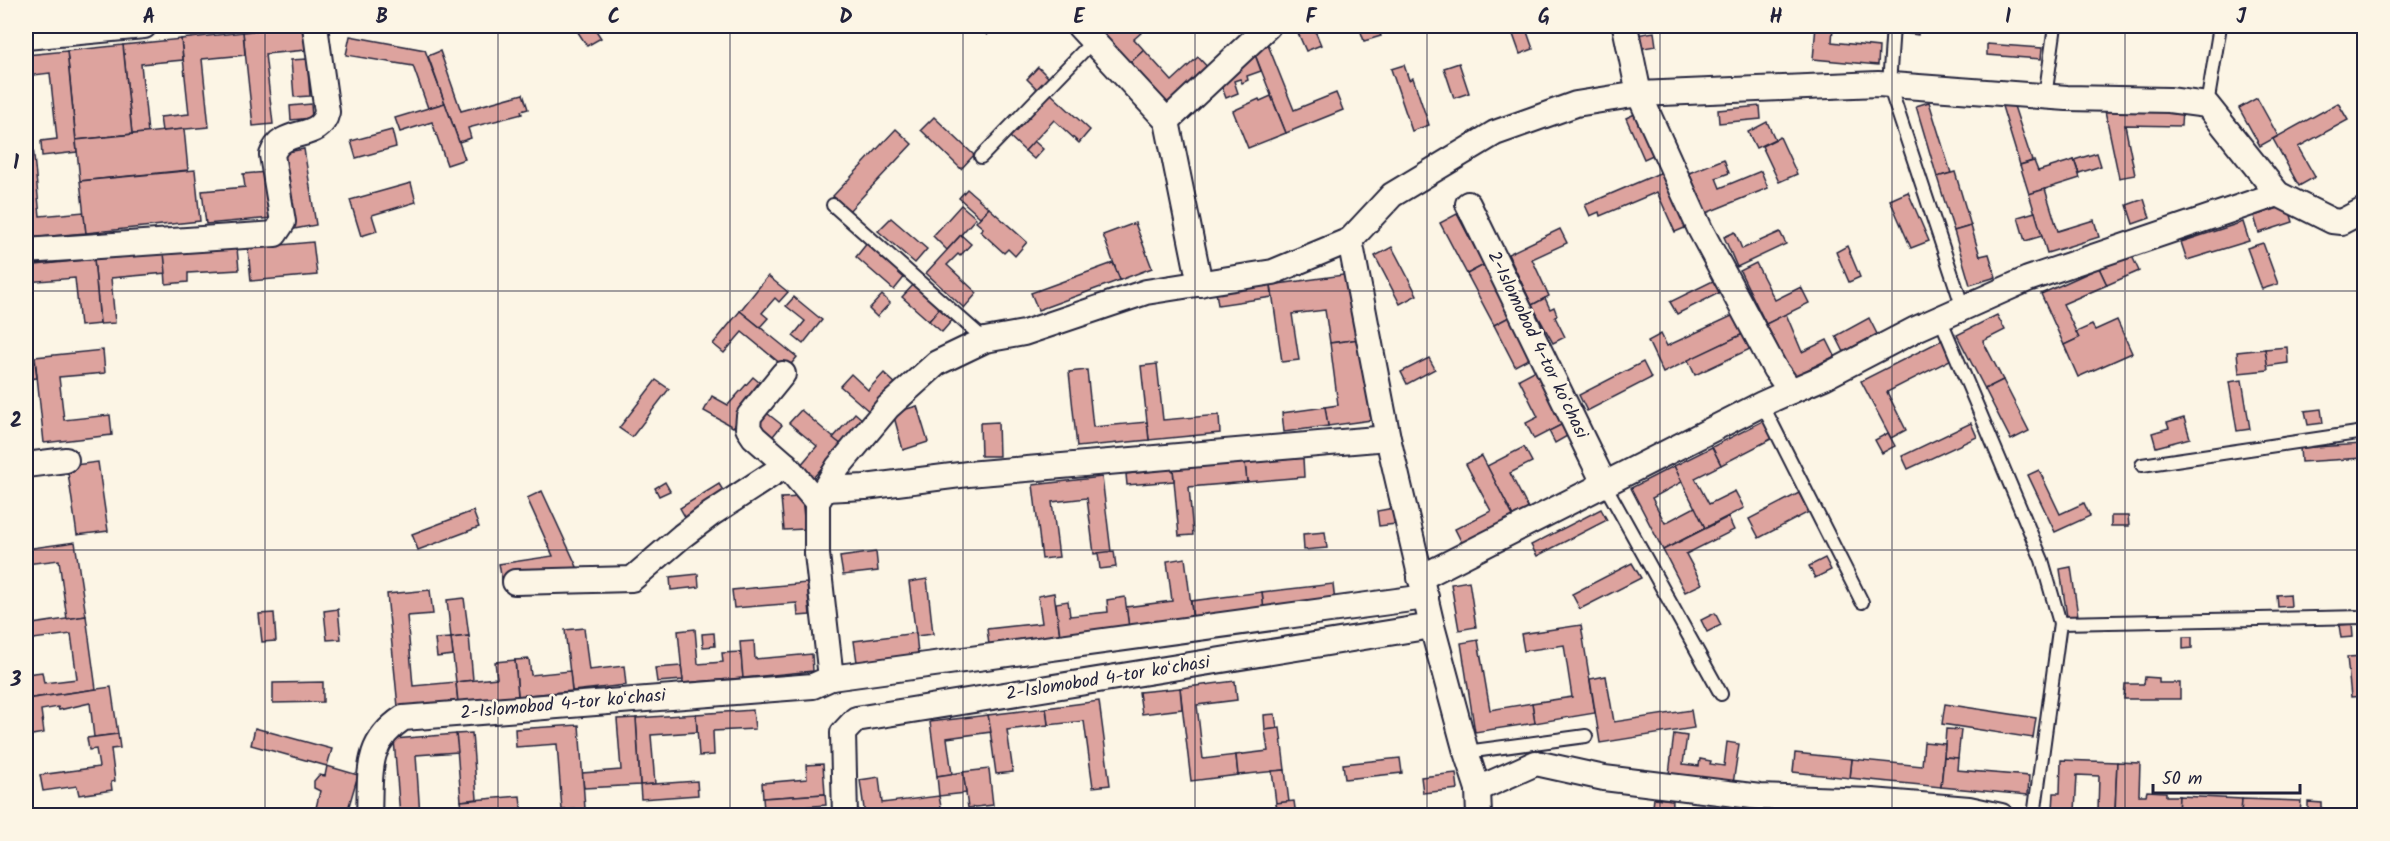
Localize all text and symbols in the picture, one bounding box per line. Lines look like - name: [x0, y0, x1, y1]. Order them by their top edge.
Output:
- text: A: [143, 2, 155, 34]
- text: B: [376, 2, 388, 34]
- text: C: [608, 2, 620, 34]
- text: D: [839, 2, 853, 34]
- text: E: [1073, 2, 1085, 34]
- text: F: [1306, 2, 1318, 34]
- text: G: [1538, 2, 1550, 34]
- text: H: [1769, 2, 1783, 34]
- text: I: [2005, 2, 2011, 34]
- text: J: [2236, 2, 2247, 34]
- text: 1: [13, 148, 19, 180]
- street label: 2-Islomobod 4-tor koʻchasi: [1479, 246, 1595, 445]
- text: 2: [10, 406, 22, 438]
- street label: 2-Islomobod 4-tor koʻchasi: [1004, 648, 1213, 709]
- text: 3: [10, 665, 22, 697]
- street label: 2-Islomobod 4-tor koʻchasi: [459, 682, 668, 728]
- scale bar: [2153, 757, 2300, 795]
- text: 50 m: [2162, 765, 2202, 794]

